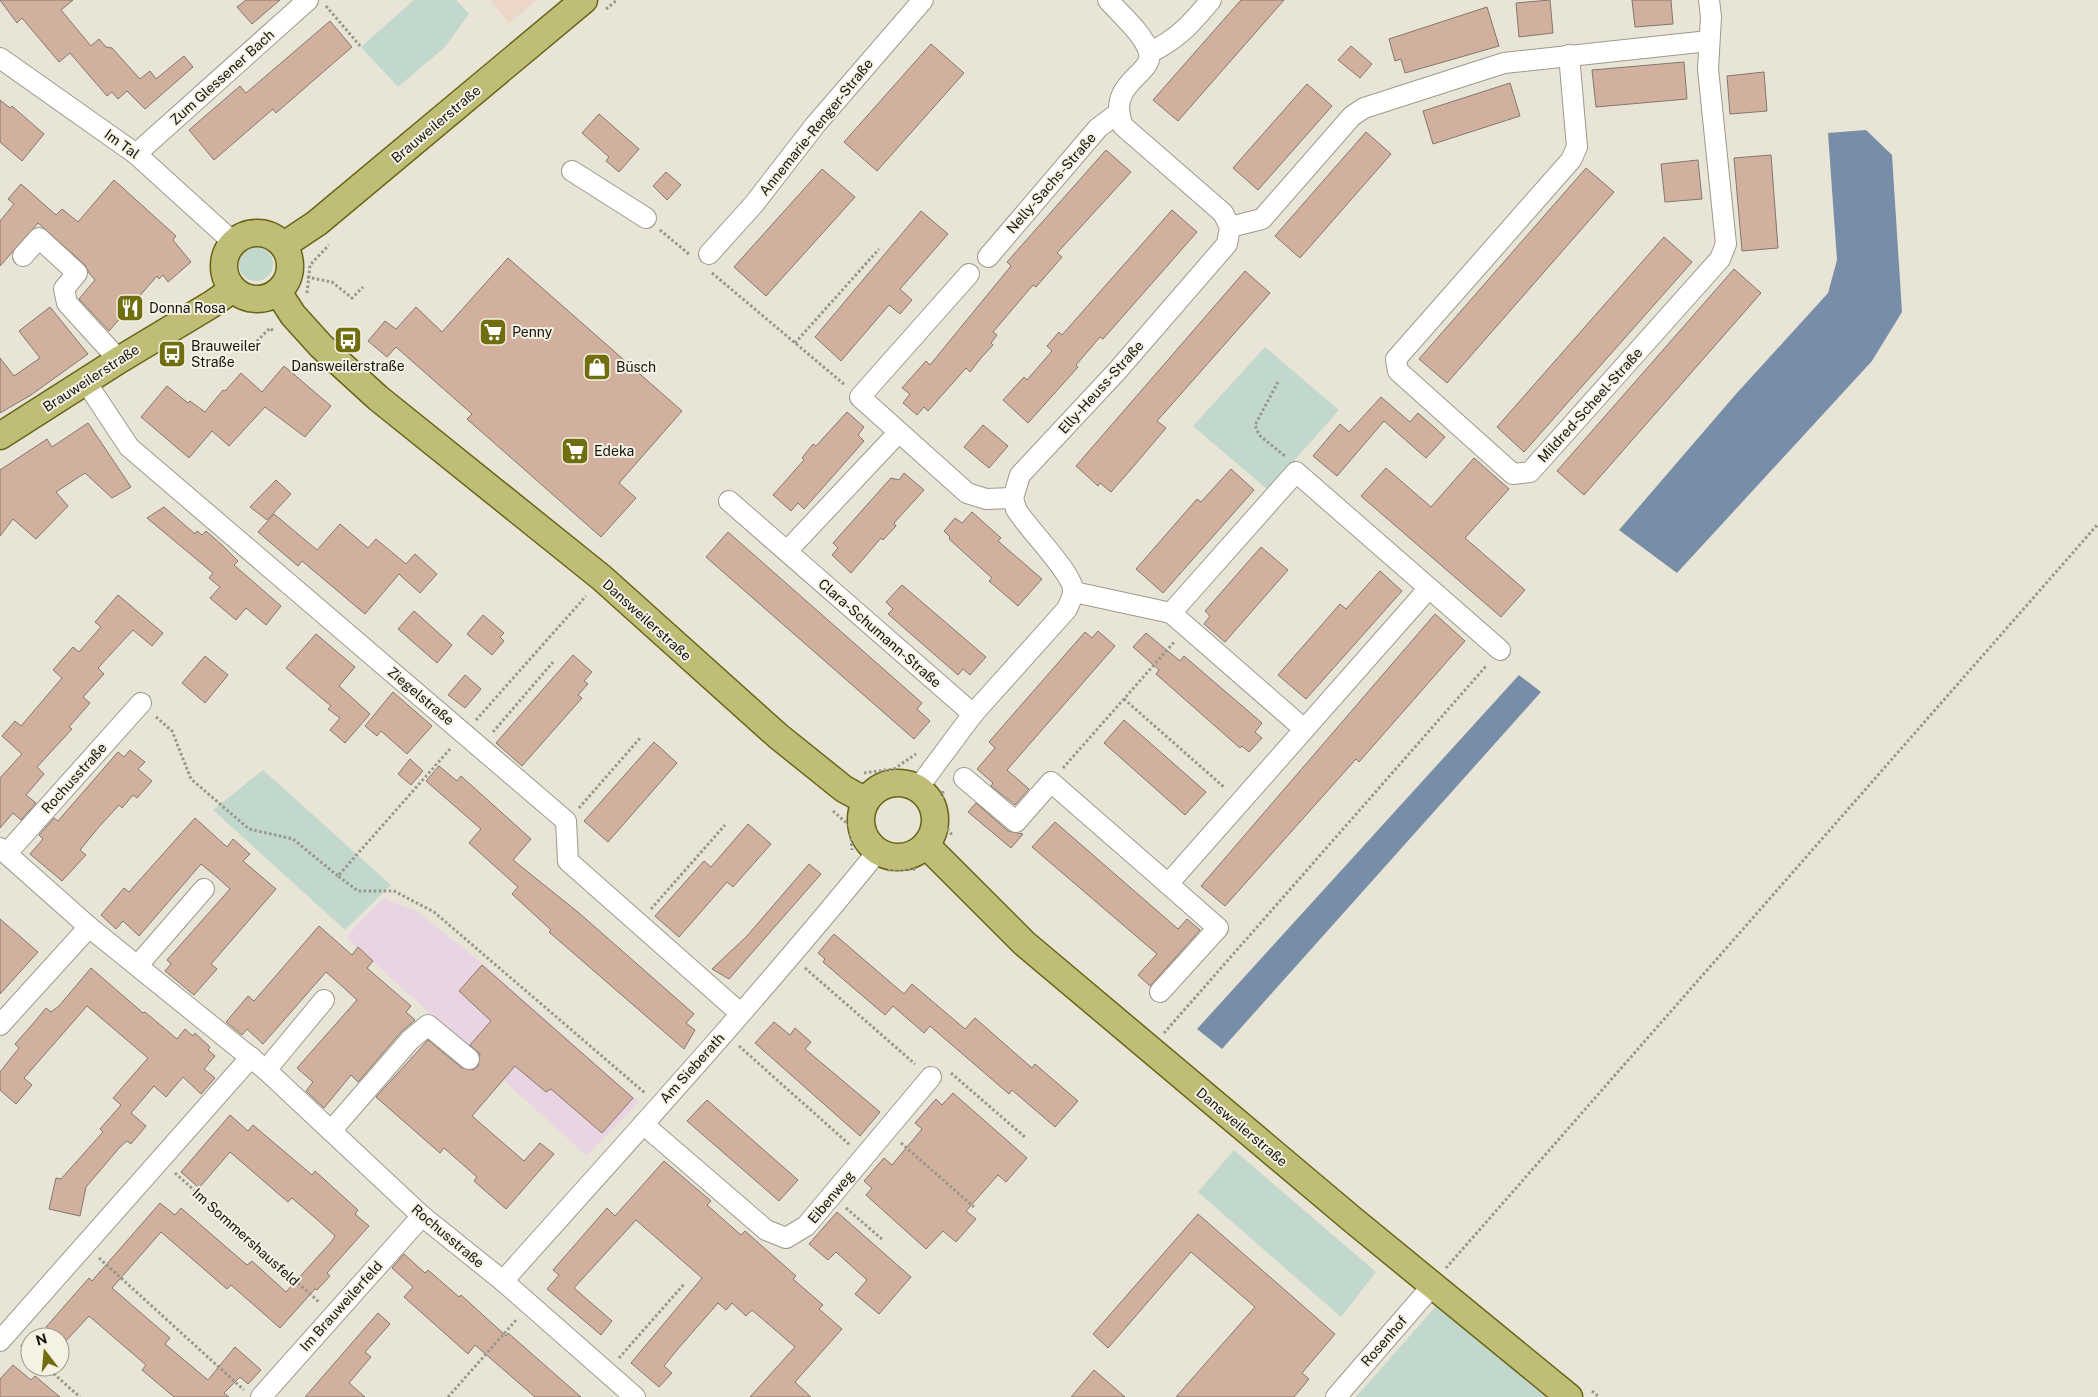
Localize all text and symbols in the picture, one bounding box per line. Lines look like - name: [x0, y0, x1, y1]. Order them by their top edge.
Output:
- street label: Zum Glessener Bach: [167, 26, 277, 128]
- street label: Annemarie-Renger-Straße: [756, 55, 876, 199]
- street label: Brauweilerstraße: [388, 82, 484, 166]
- street label: Im Tal: [102, 126, 142, 162]
- street label: Nelly-Sachs-Straße: [1003, 130, 1099, 236]
- restaurant icon: Donna Rosa: [115, 293, 145, 323]
- place label: Donna Rosa: [149, 300, 226, 316]
- supermarket icon: Penny: [478, 317, 508, 347]
- place label: Penny: [512, 324, 553, 340]
- bus stop icon: Dansweilerstraße: [333, 325, 363, 355]
- street label: Elly-Heuss-Straße: [1055, 337, 1147, 437]
- place label: Brauweiler Straße: [191, 338, 261, 370]
- bus stop icon: Brauweiler Straße: [157, 339, 187, 369]
- street label: Brauweilerstraße: [40, 341, 142, 415]
- street label: Mildred-Scheel-Straße: [1534, 344, 1646, 465]
- shop icon: Büsch: [582, 352, 612, 382]
- place label: Dansweilerstraße: [291, 358, 405, 374]
- place label: Büsch: [616, 359, 656, 375]
- supermarket icon: Edeka: [560, 436, 590, 466]
- place label: Edeka: [594, 443, 634, 459]
- street label: Clara-Schumann-Straße: [815, 575, 945, 691]
- street label: Dansweilerstraße: [599, 576, 695, 664]
- street label: Ziegelstraße: [384, 664, 458, 729]
- street label: Rochusstraße: [38, 739, 110, 817]
- street label: Am Sieberath: [656, 1030, 728, 1106]
- street label: Dansweilerstraße: [1193, 1084, 1291, 1170]
- street label: Eibenweg: [804, 1167, 858, 1226]
- street label: Im Sommershausfeld: [189, 1185, 303, 1289]
- street label: Rochusstraße: [409, 1201, 487, 1271]
- street label: Im Brauweilerfeld: [296, 1258, 386, 1354]
- street label: Rosenhof: [1358, 1312, 1410, 1369]
- north arrow: [20, 1327, 70, 1377]
- text: N: [34, 1330, 49, 1349]

